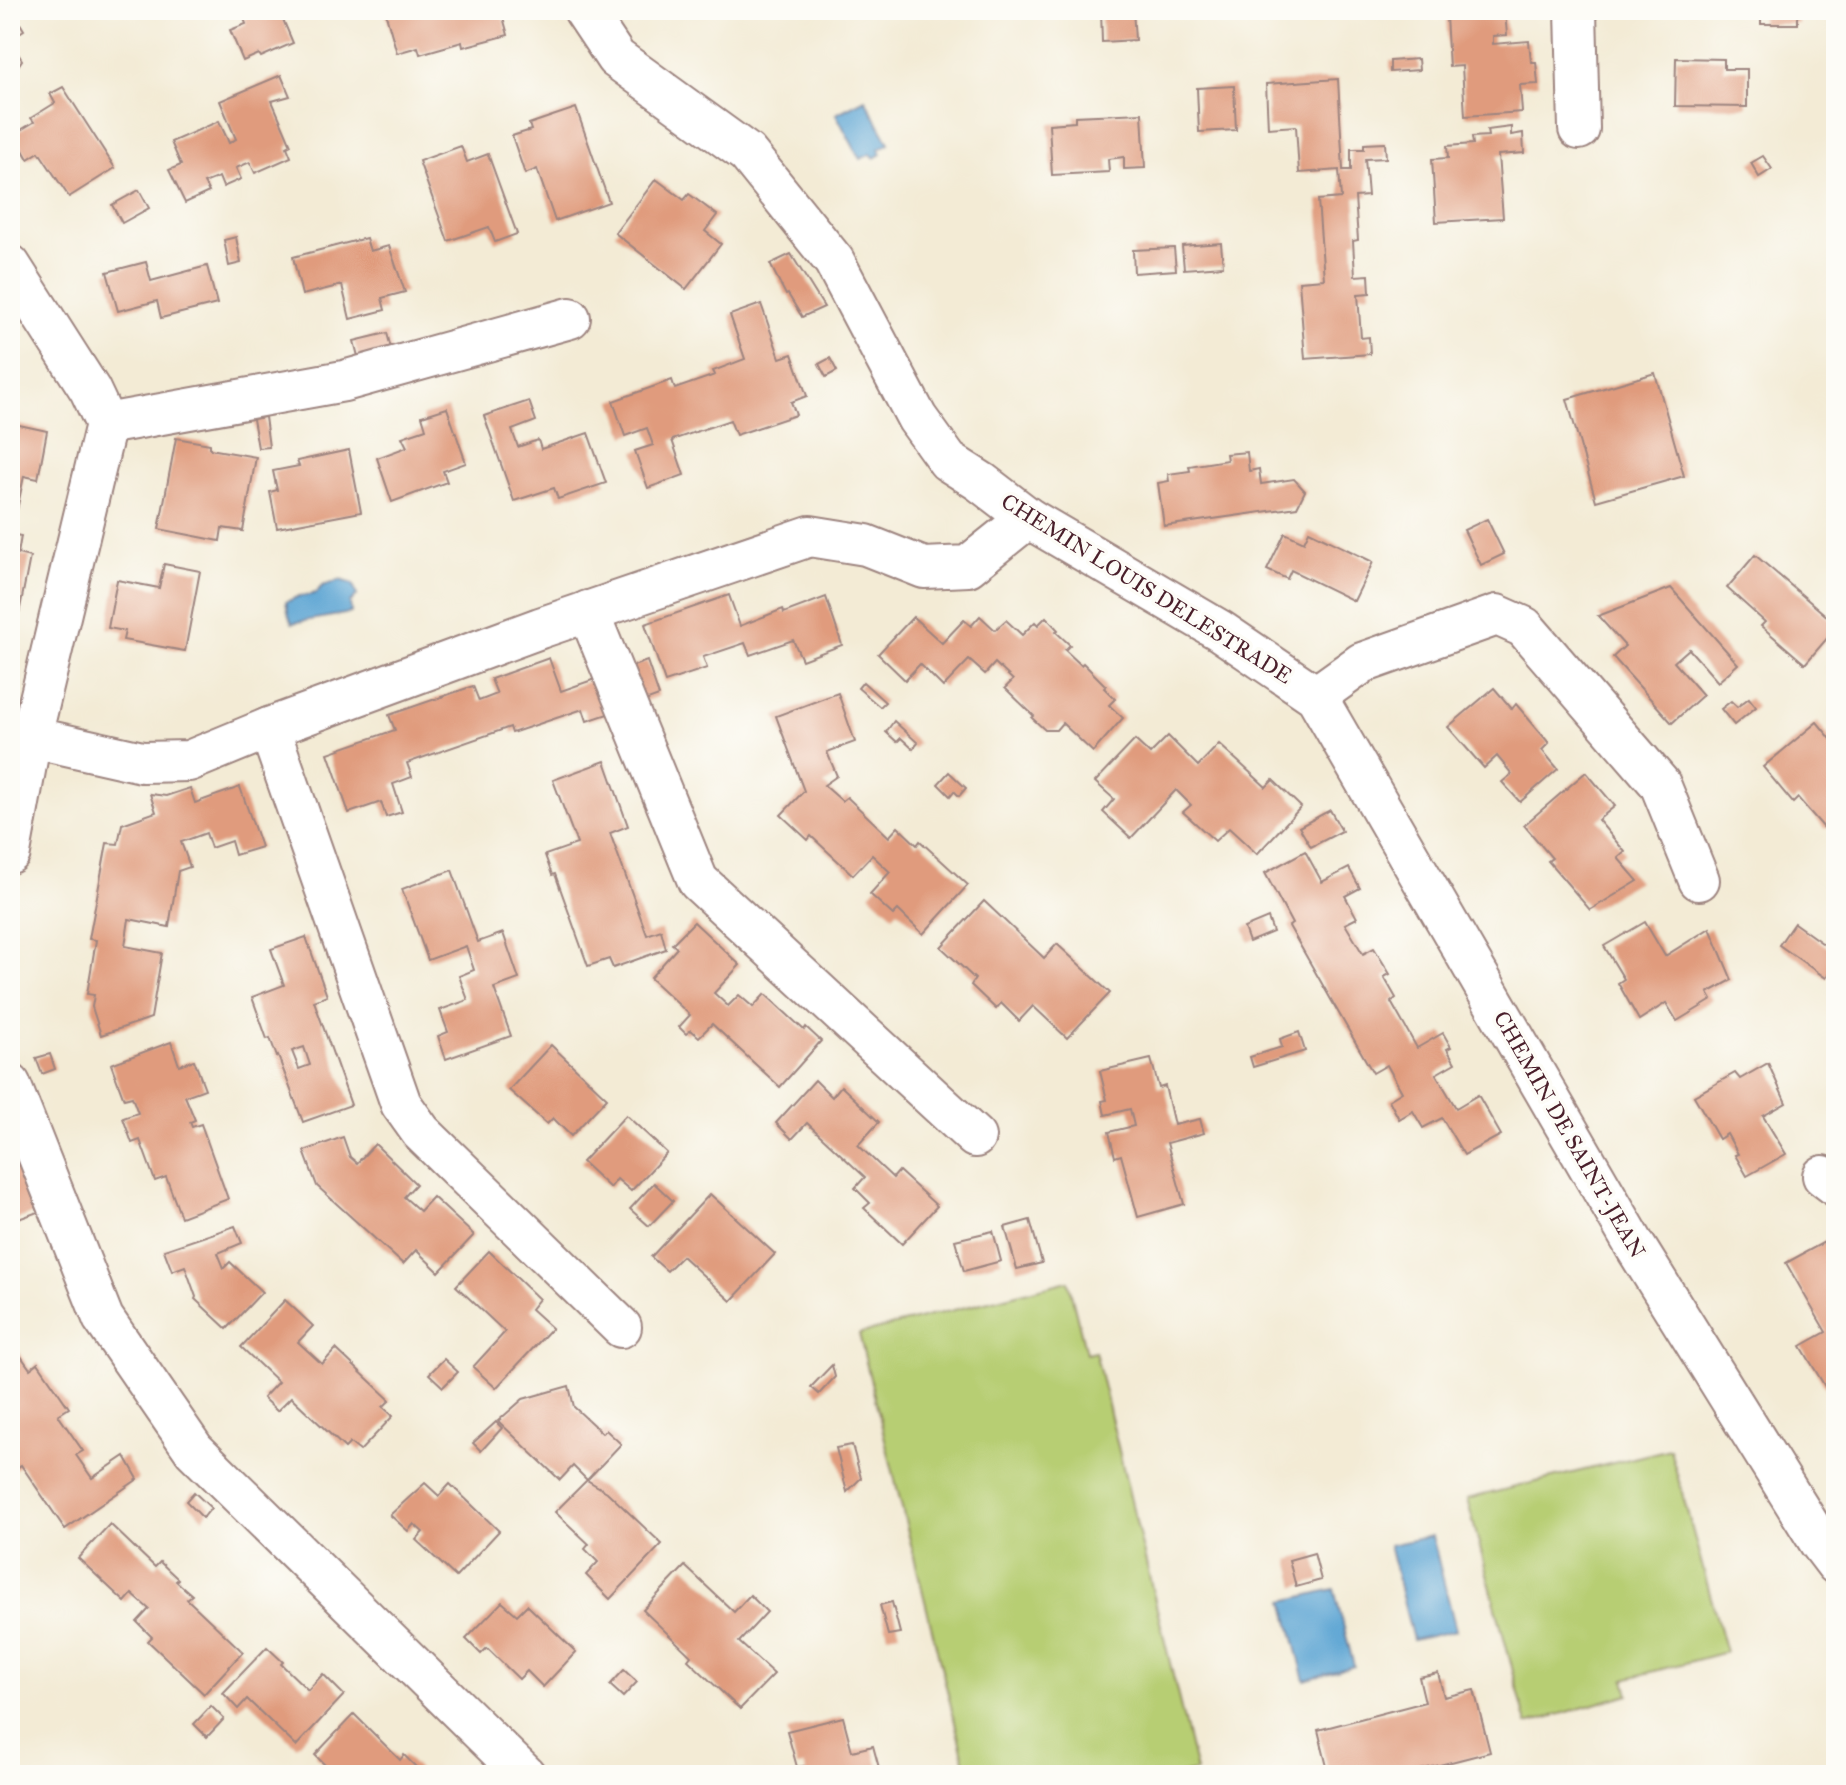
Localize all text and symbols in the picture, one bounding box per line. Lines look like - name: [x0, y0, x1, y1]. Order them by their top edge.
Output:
- street label: CHEMIN LOUIS DELESTRADE: [996, 487, 1297, 690]
- street label: CHEMIN DE SAINT-JEAN: [1488, 1006, 1652, 1263]

